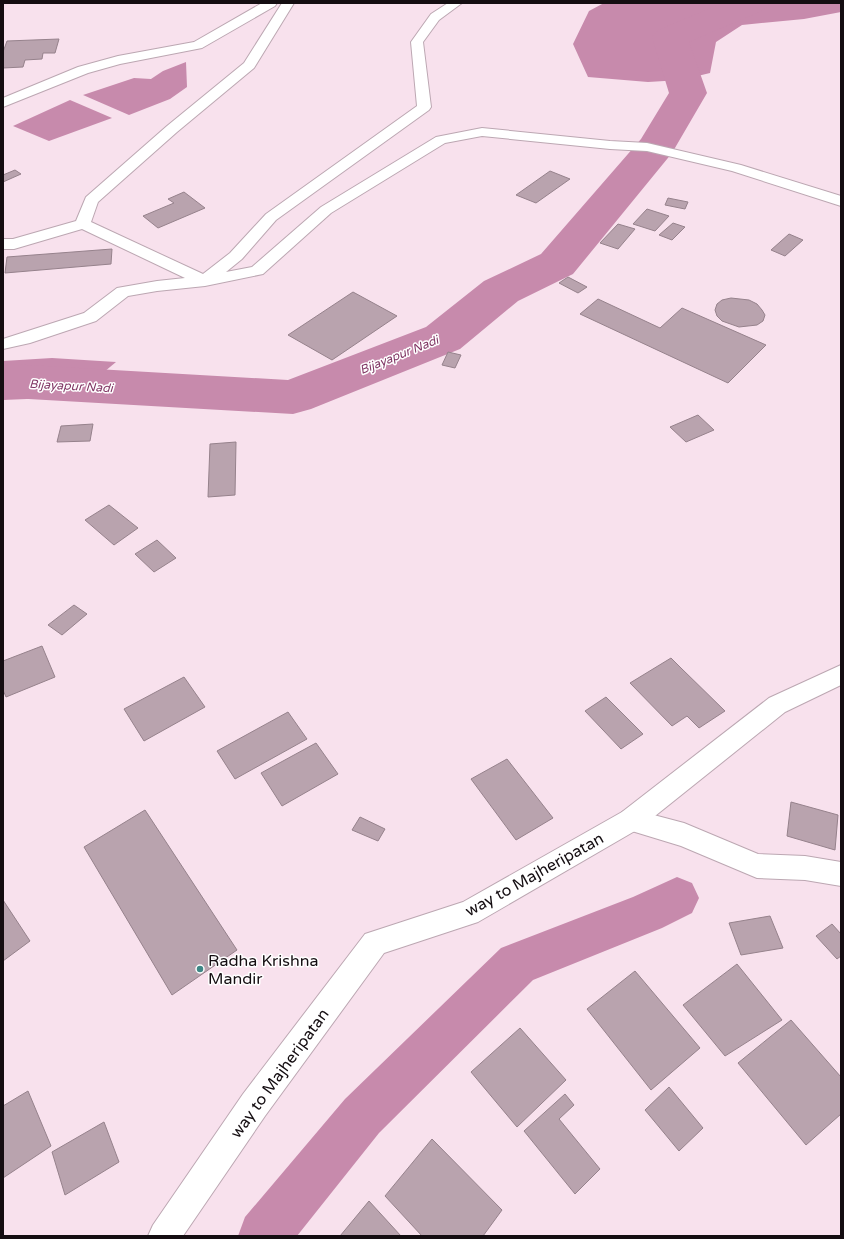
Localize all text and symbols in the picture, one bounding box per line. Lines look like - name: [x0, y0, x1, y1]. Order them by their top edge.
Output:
- water label: Bijayapur Nadi: [358, 332, 442, 377]
- water label: Bijayapur Nadi: [29, 377, 115, 395]
- street label: way to Majheripatan: [462, 828, 607, 921]
- place label: Radha Krishna Mandir: [208, 951, 318, 989]
- marker: Radha Krishna Mandir: [195, 964, 205, 974]
- street label: way to Majheripatan: [226, 1005, 334, 1142]

